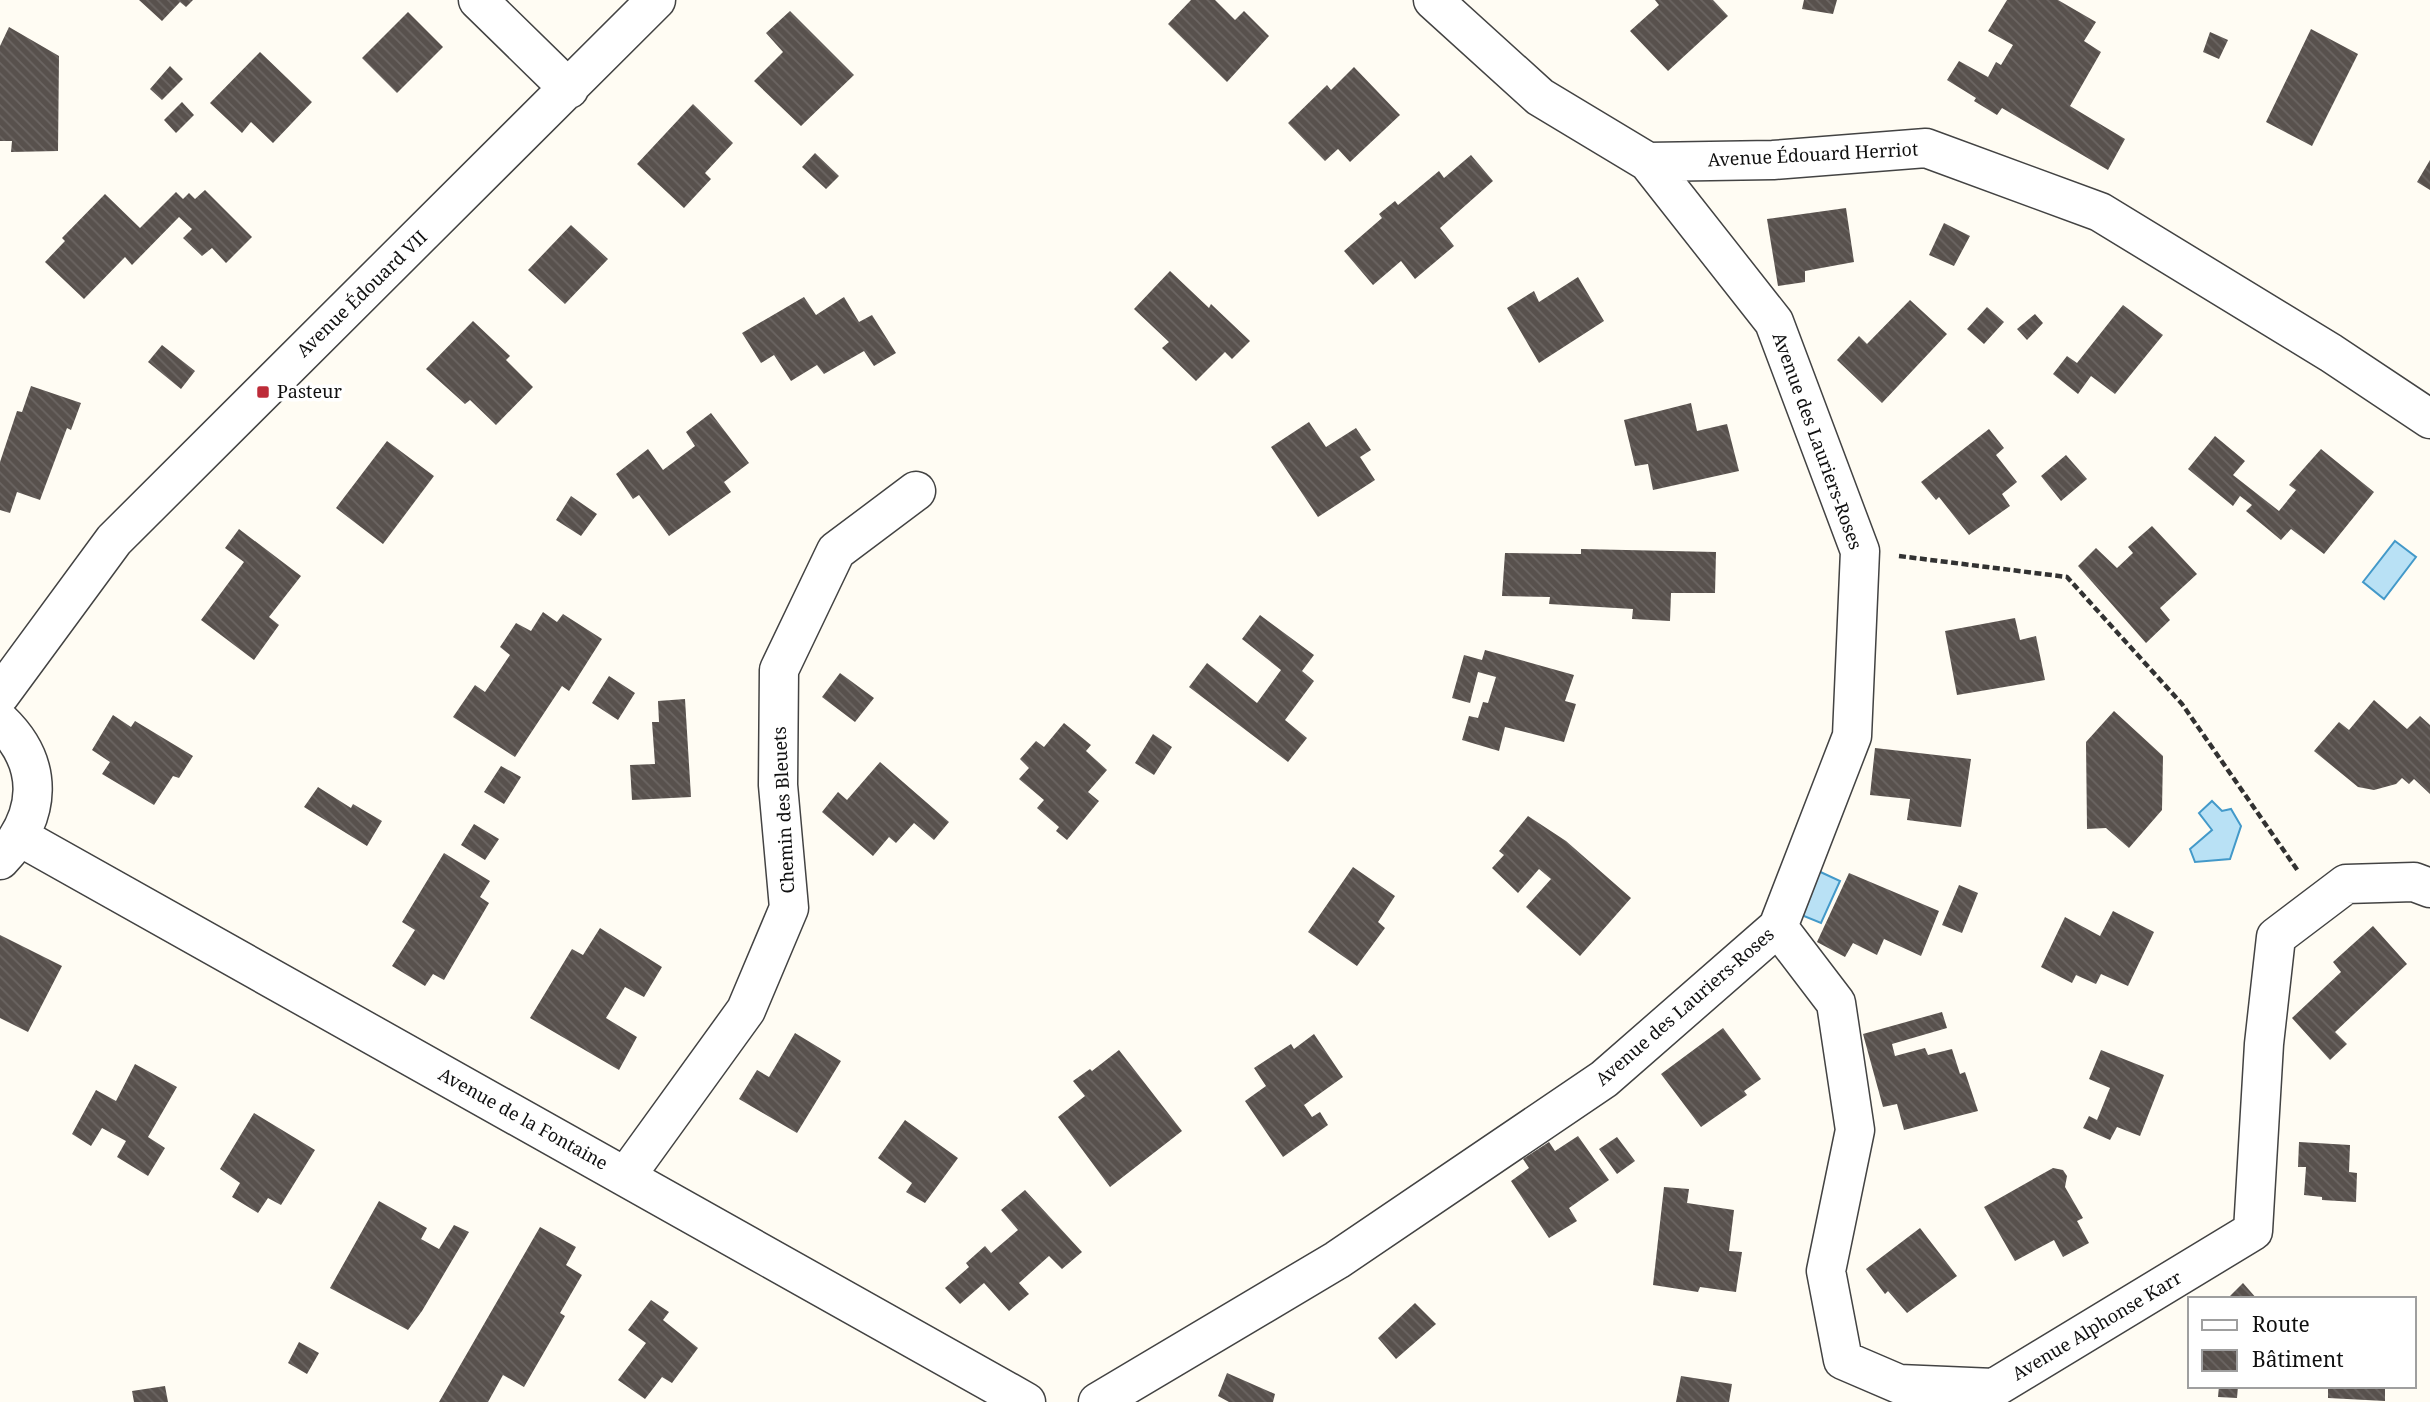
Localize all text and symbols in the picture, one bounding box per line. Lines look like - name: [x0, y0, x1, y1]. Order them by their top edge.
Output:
- street label: Avenue Édouard Herriot: [1707, 137, 1919, 172]
- street label: Avenue Édouard VII: [291, 225, 432, 362]
- street label: Avenue des Lauriers-Roses: [1767, 329, 1868, 553]
- place label: Pasteur: [277, 379, 343, 403]
- marker: Pasteur: [255, 384, 271, 400]
- street label: Chemin des Bleuets: [767, 726, 799, 894]
- street label: Avenue des Lauriers-Roses: [1590, 922, 1779, 1091]
- street label: Avenue de la Fontaine: [435, 1062, 612, 1175]
- street label: Avenue Alphonse Karr: [2007, 1265, 2186, 1385]
- legend: [2188, 1297, 2416, 1388]
- text: Route: [2252, 1310, 2310, 1338]
- text: Bâtiment: [2252, 1345, 2344, 1373]

